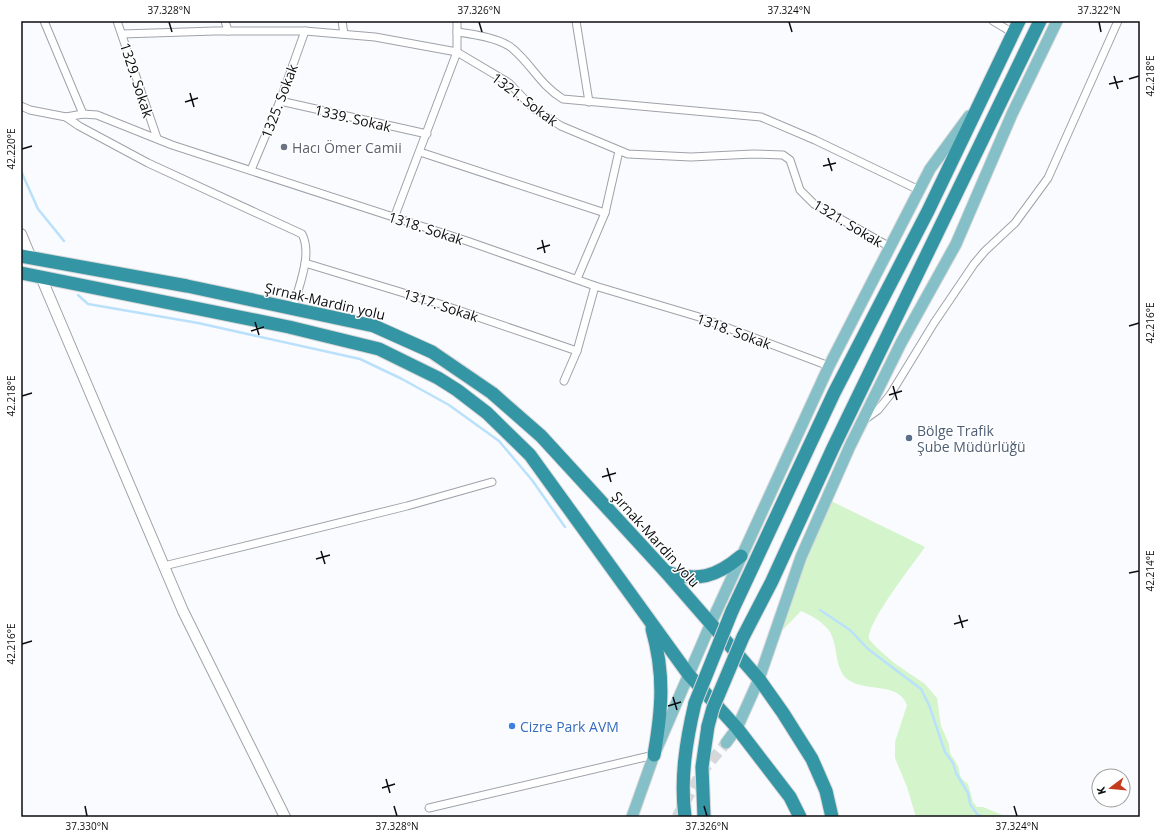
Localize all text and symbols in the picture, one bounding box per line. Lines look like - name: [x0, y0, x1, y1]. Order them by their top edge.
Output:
- text: 37.328°N: [147, 3, 191, 17]
- text: 37.326°N: [457, 3, 501, 17]
- text: 37.324°N: [767, 3, 811, 17]
- text: 37.322°N: [1077, 3, 1121, 17]
- street label: 1329. Sokak: [116, 40, 158, 121]
- text: 42.218°E: [1143, 55, 1157, 97]
- street label: 1325. Sokak: [256, 61, 302, 141]
- street label: 1321. Sokak: [488, 68, 562, 130]
- street label: 1339. Sokak: [313, 100, 394, 136]
- text: 42.220°E: [4, 128, 18, 170]
- place label: Hacı Ömer Camii: [292, 138, 402, 157]
- marker: Hacı Ömer Camii: [279, 142, 289, 152]
- street label: 1321. Sokak: [810, 195, 887, 252]
- street label: 1318. Sokak: [386, 207, 467, 249]
- street label: Şırnak-Mardin yolu: [263, 278, 387, 324]
- street label: 1317. Sokak: [401, 284, 482, 326]
- text: 42.216°E: [1143, 302, 1157, 344]
- street label: 1318. Sokak: [694, 309, 774, 353]
- text: 42.218°E: [4, 375, 18, 417]
- place label: Bölge Trafik Şube Müdürlüğü: [917, 421, 1026, 456]
- marker: Bölge Trafik Şube Müdürlüğü: [904, 433, 914, 443]
- street label: Şırnak-Mardin yolu: [608, 487, 704, 591]
- text: 42.214°E: [1143, 550, 1157, 592]
- text: 42.216°E: [4, 623, 18, 665]
- place label: Cizre Park AVM: [520, 717, 619, 736]
- marker: Cizre Park AVM: [507, 721, 517, 731]
- north arrow: [1091, 768, 1131, 808]
- text: K: [1092, 785, 1109, 796]
- text: 37.330°N: [65, 819, 109, 833]
- text: 37.328°N: [375, 819, 419, 833]
- text: 37.326°N: [685, 819, 729, 833]
- text: 37.324°N: [995, 819, 1039, 833]

